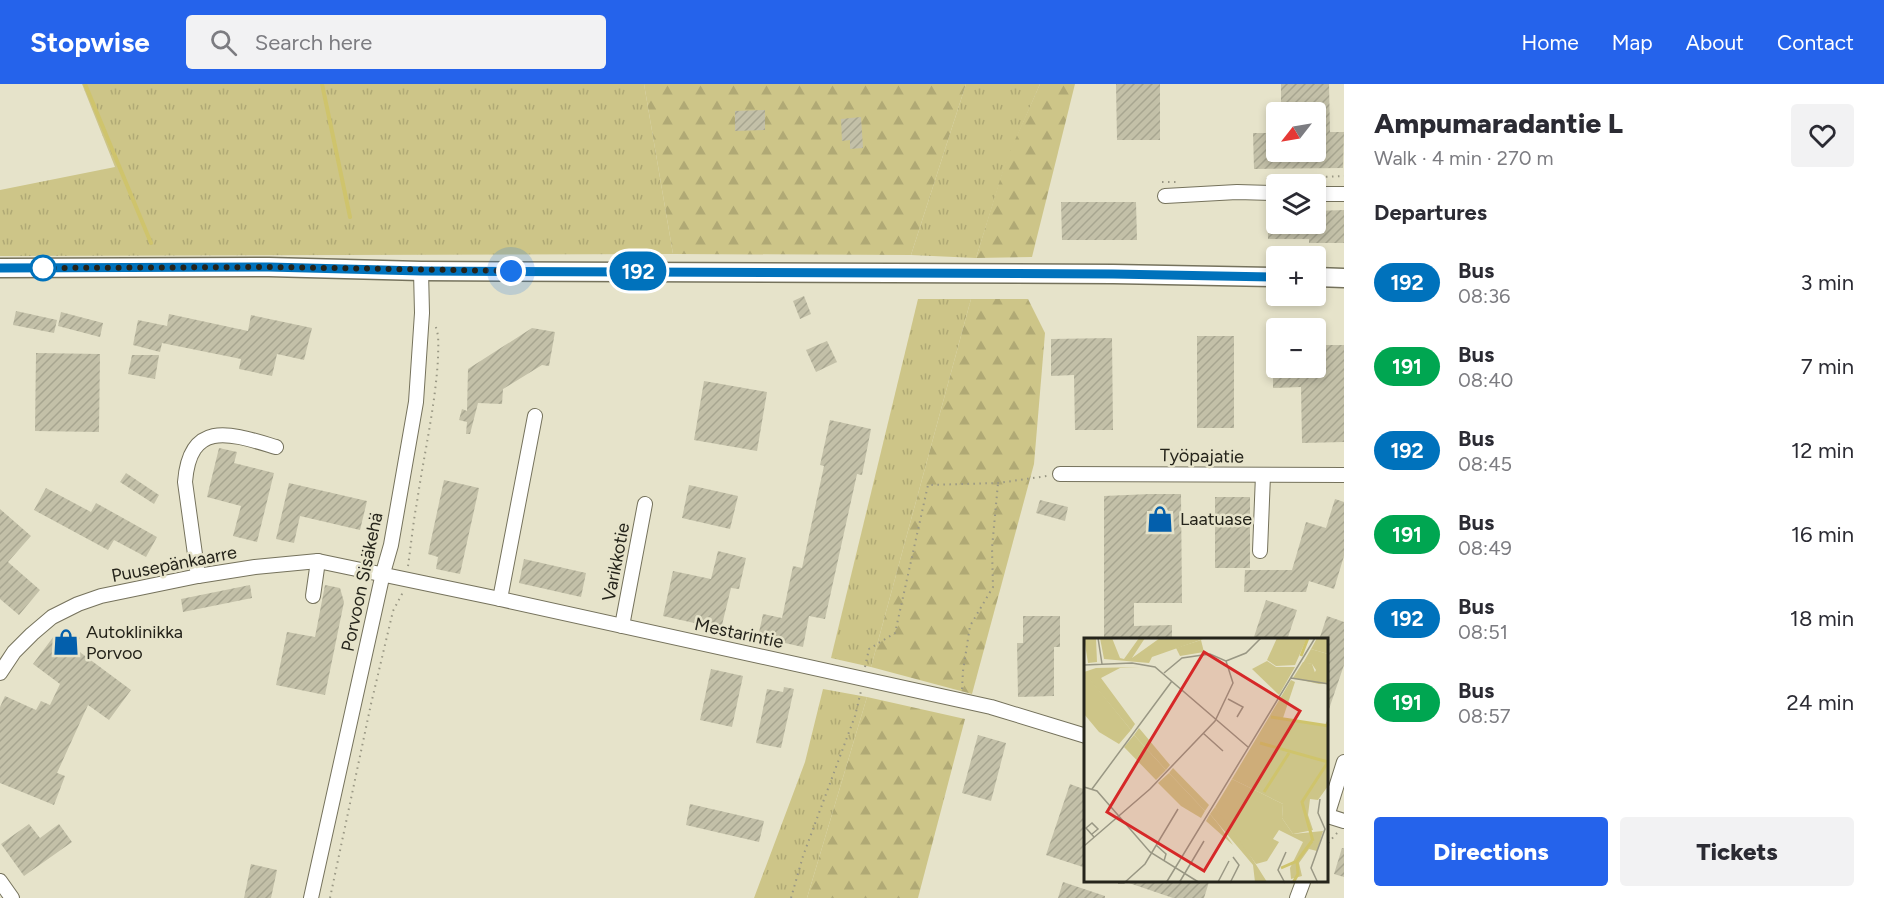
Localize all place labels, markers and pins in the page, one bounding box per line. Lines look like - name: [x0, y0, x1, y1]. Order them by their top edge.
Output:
- unlabelled marker: [30, 255, 56, 281]
- shop icon: Laatuase: [1145, 504, 1175, 534]
- place label: Laatuase: [1180, 508, 1252, 530]
- place label: Autoklinikka Porvoo: [86, 621, 183, 664]
- shop icon: Autoklinikka Porvoo: [51, 627, 81, 657]

